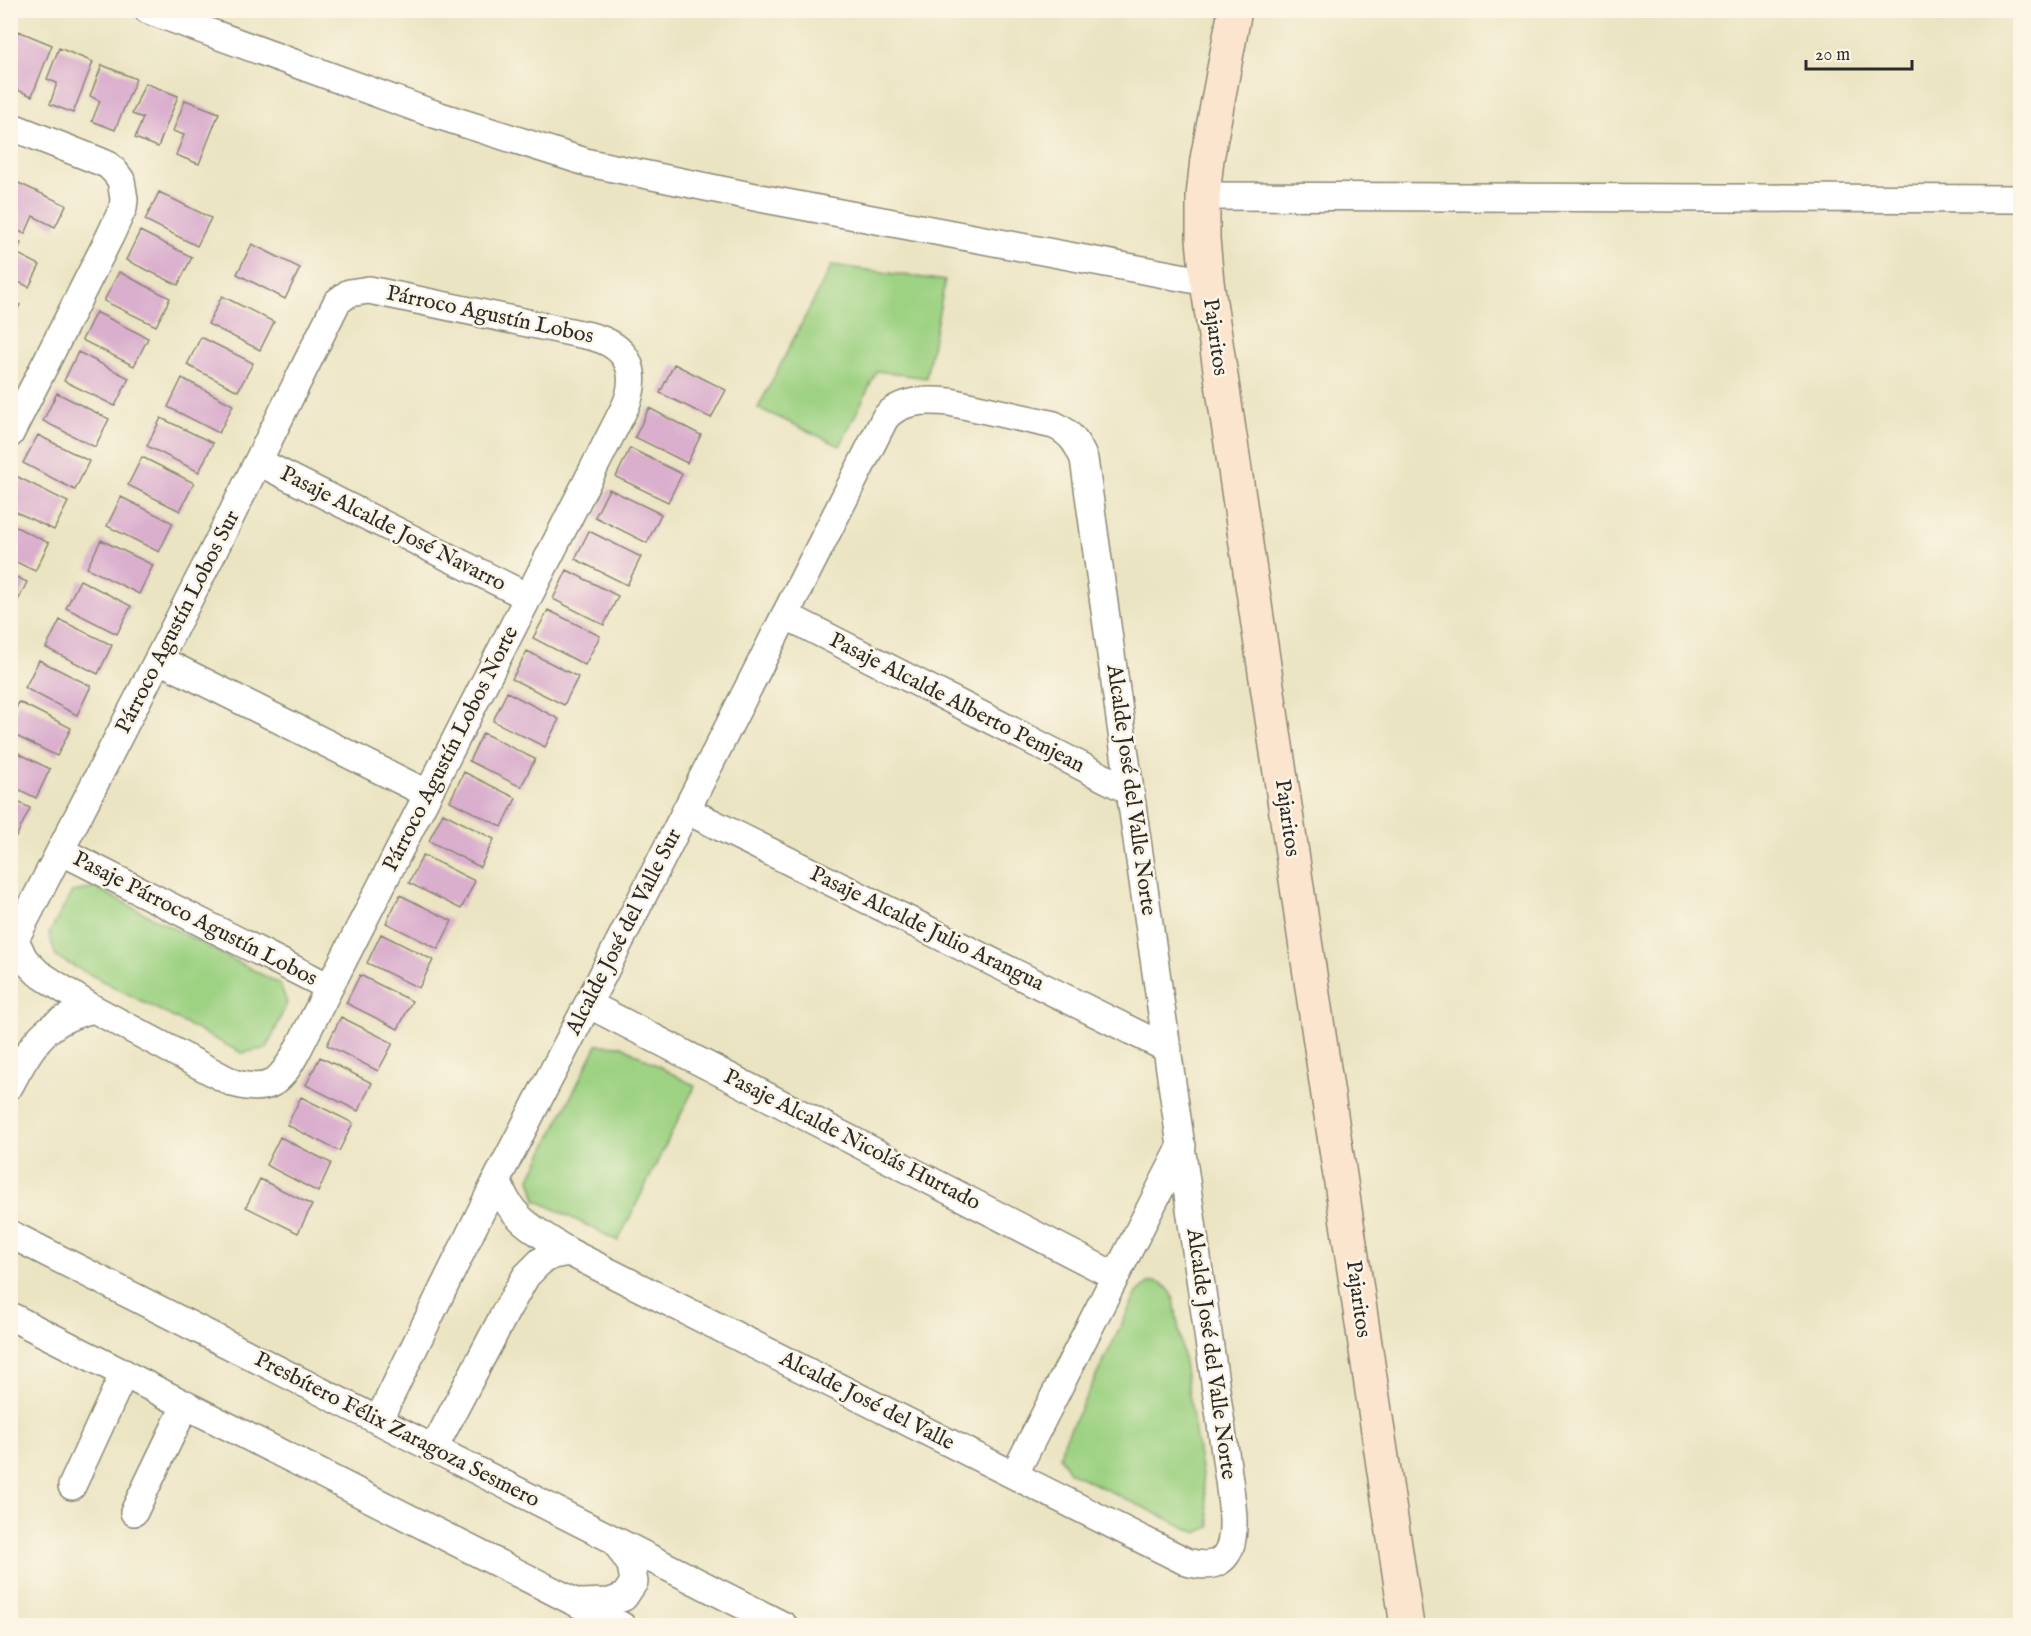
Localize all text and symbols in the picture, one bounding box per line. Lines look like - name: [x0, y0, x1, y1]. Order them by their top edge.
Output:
- scale bar: [1806, 33, 1912, 71]
- text: 20 m: [1815, 44, 1850, 67]
- street label: Párroco Agustín Lobos: [384, 279, 596, 351]
- street label: Pajaritos: [1196, 297, 1234, 377]
- street label: Pasaje Alcalde José Navarro: [275, 460, 511, 598]
- street label: Párroco Agustín Lobos Sur: [110, 506, 246, 738]
- street label: Párroco Agustín Lobos Norte: [377, 622, 525, 876]
- street label: Pasaje Alcalde Alberto Pemjean: [825, 626, 1090, 780]
- street label: Alcalde José del Valle Norte: [1099, 662, 1162, 917]
- street label: Pajaritos: [1268, 778, 1306, 858]
- street label: Alcalde José del Valle Sur: [559, 824, 688, 1041]
- street label: Pasaje Párroco Agustín Lobos: [68, 845, 322, 993]
- street label: Pasaje Alcalde Julio Arangua: [805, 860, 1049, 998]
- street label: Pasaje Alcalde Nicolás Hurtado: [719, 1063, 985, 1217]
- street label: Alcalde José del Valle Norte: [1179, 1226, 1242, 1481]
- street label: Pajaritos: [1339, 1259, 1377, 1339]
- street label: Alcalde José del Valle: [774, 1344, 959, 1457]
- street label: Presbítero Félix Zaragoza Sesmero: [250, 1346, 545, 1514]

